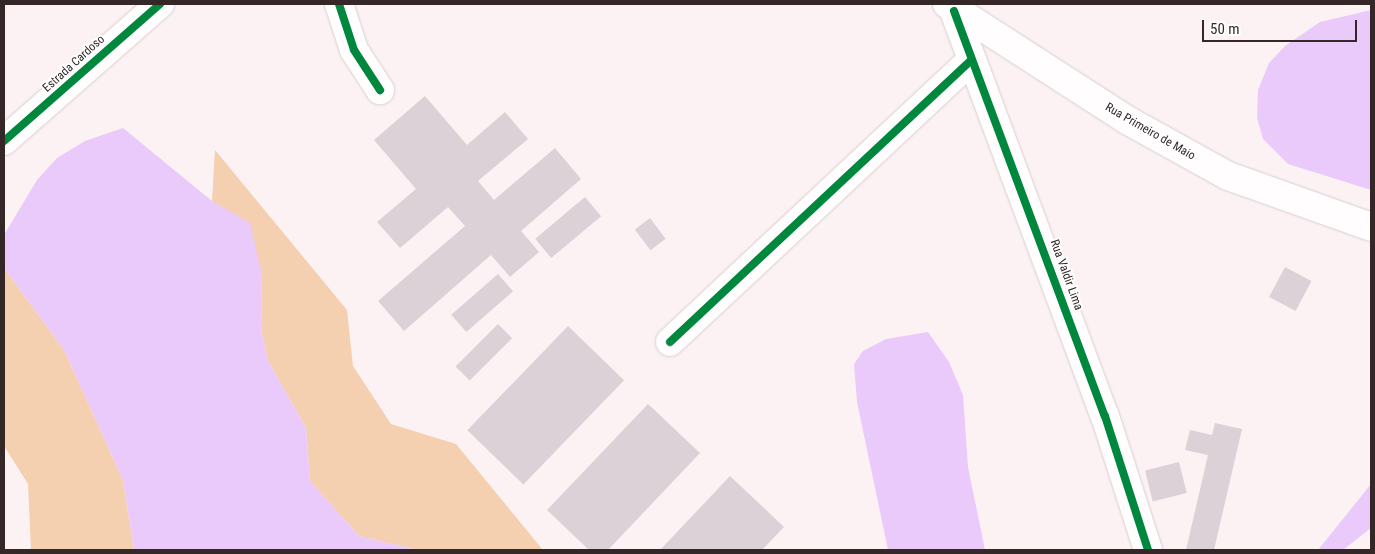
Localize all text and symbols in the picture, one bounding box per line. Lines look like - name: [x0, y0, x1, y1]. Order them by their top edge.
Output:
- scale bar: [1205, 10, 1360, 42]
- text: 50 m: [1210, 20, 1240, 38]
- street label: Estrada Cardoso: [40, 32, 108, 96]
- street label: Rua Primeiro de Maio: [1102, 100, 1198, 164]
- street label: Rua Valdir Lima: [1047, 238, 1085, 312]

